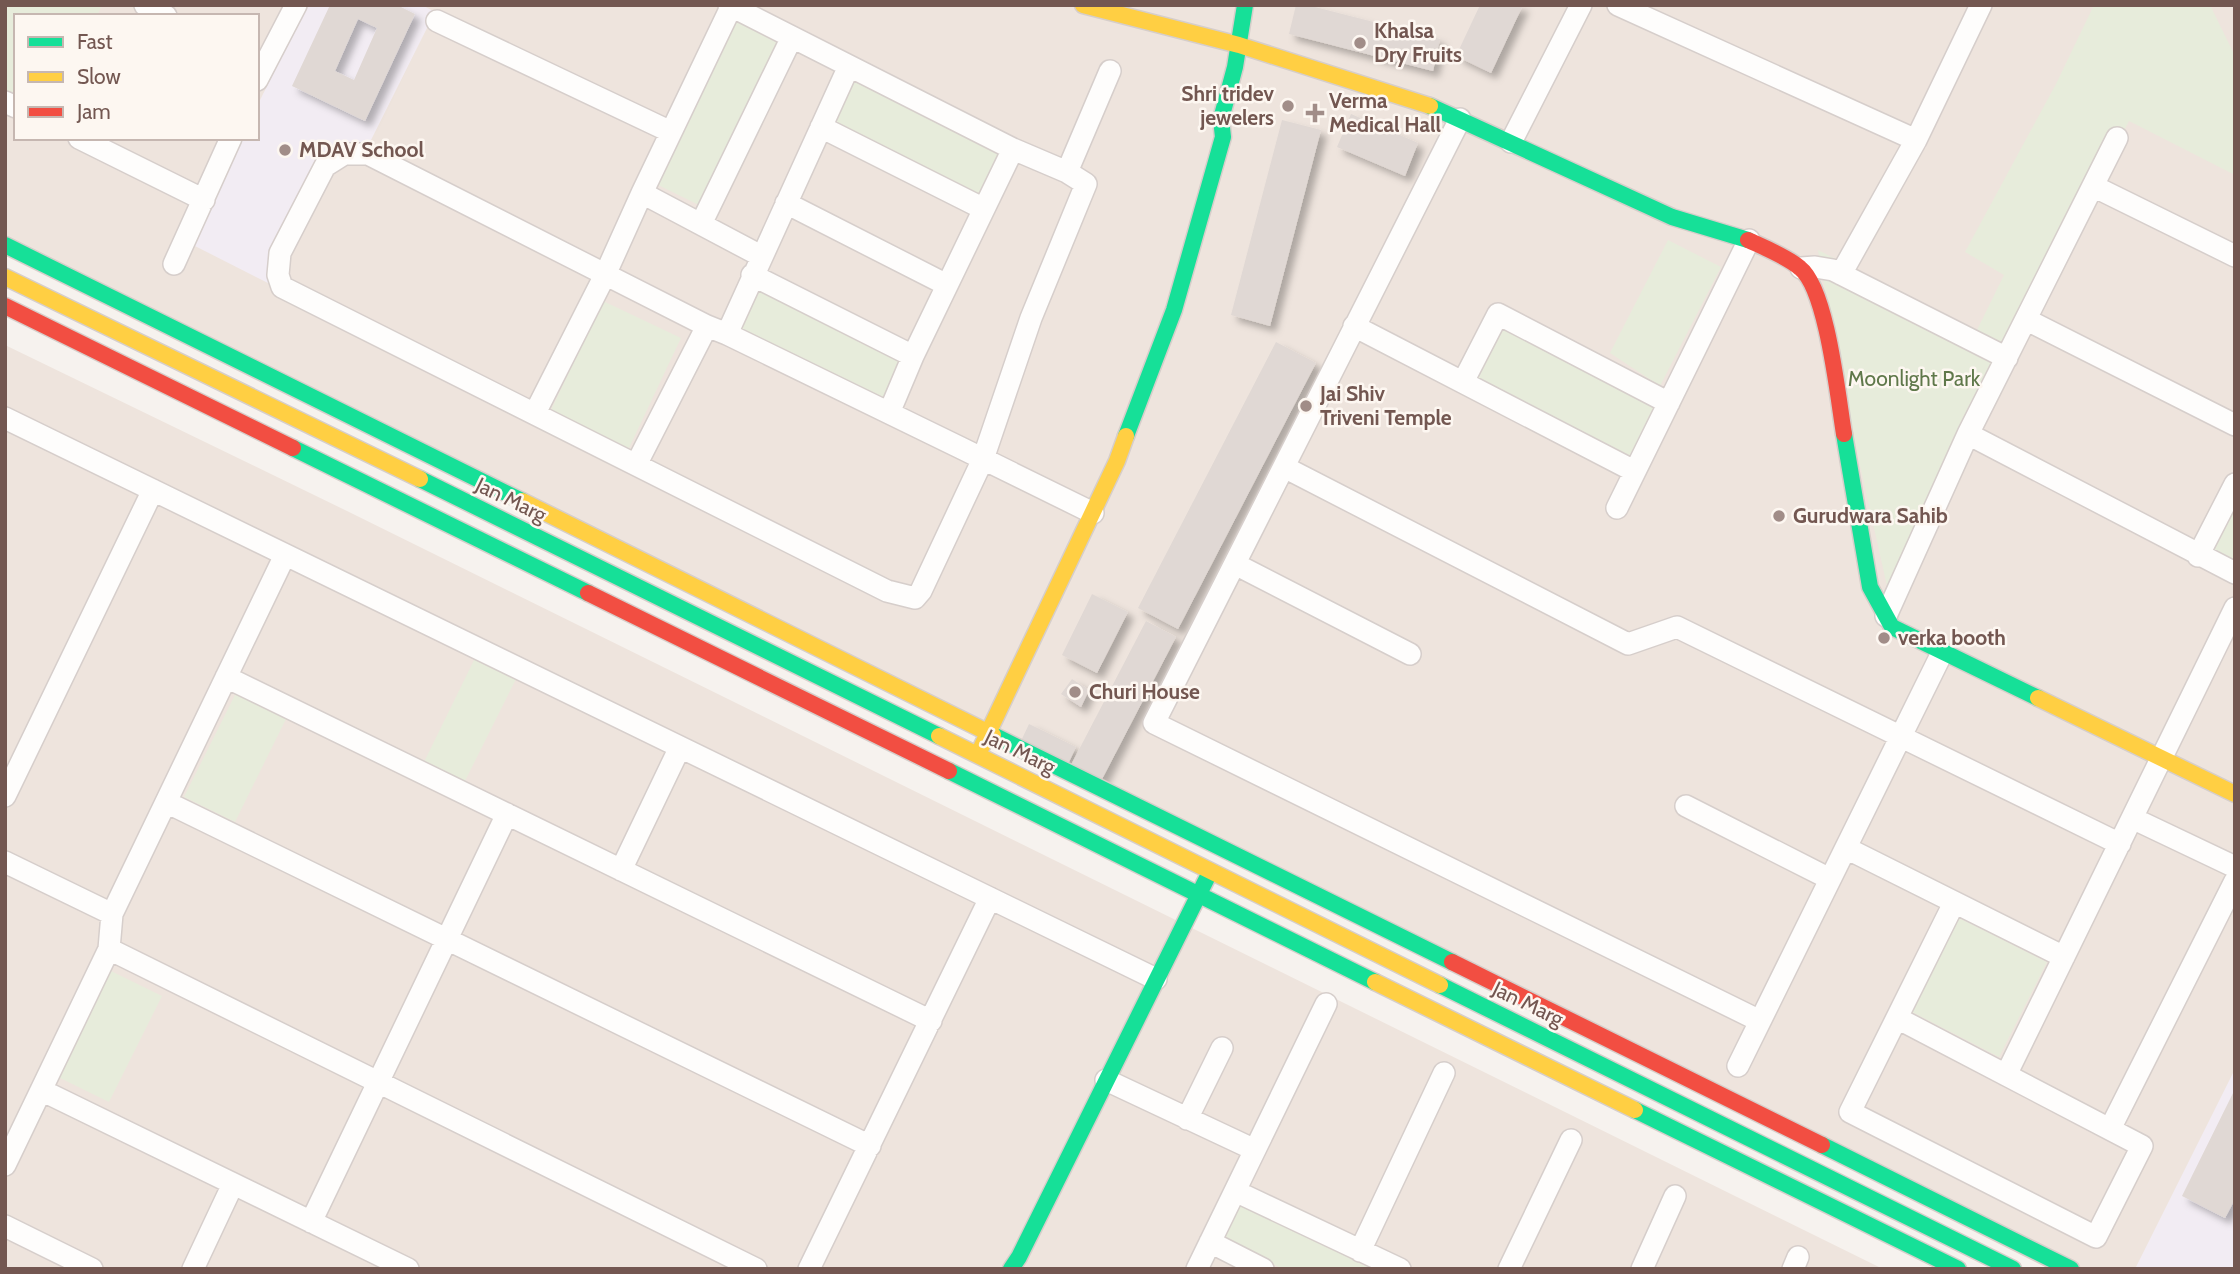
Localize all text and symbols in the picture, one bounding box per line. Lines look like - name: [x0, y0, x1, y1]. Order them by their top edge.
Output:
- legend: [14, 14, 259, 140]
- place label: Khalsa Dry Fruits: [1374, 18, 1462, 67]
- text: Fast: [77, 29, 113, 54]
- marker: Khalsa Dry Fruits: [1352, 35, 1368, 51]
- text: Slow: [77, 64, 121, 89]
- place label: Shri tridev jewelers: [1181, 81, 1275, 130]
- place label: Verma Medical Hall: [1329, 88, 1441, 137]
- marker: Shri tridev jewelers: [1280, 98, 1296, 114]
- text: Jam: [76, 99, 111, 124]
- marker: Verma Medical Hall: [1307, 105, 1323, 121]
- place label: MDAV School: [299, 137, 424, 162]
- marker: MDAV School: [277, 142, 293, 158]
- park label: Moonlight Park: [1848, 366, 1981, 391]
- place label: Jai Shiv Triveni Temple: [1319, 381, 1452, 430]
- marker: Jai Shiv Triveni Temple: [1298, 398, 1314, 414]
- street label: Jan Marg: [471, 471, 551, 528]
- place label: Gurudwara Sahib: [1793, 503, 1948, 528]
- marker: Gurudwara Sahib: [1771, 508, 1787, 524]
- place label: verka booth: [1898, 625, 2006, 650]
- marker: verka booth: [1876, 630, 1892, 646]
- place label: Churi House: [1089, 679, 1200, 704]
- marker: Churi House: [1067, 684, 1083, 700]
- street label: Jan Marg: [980, 723, 1060, 780]
- street label: Jan Marg: [1488, 975, 1568, 1032]

